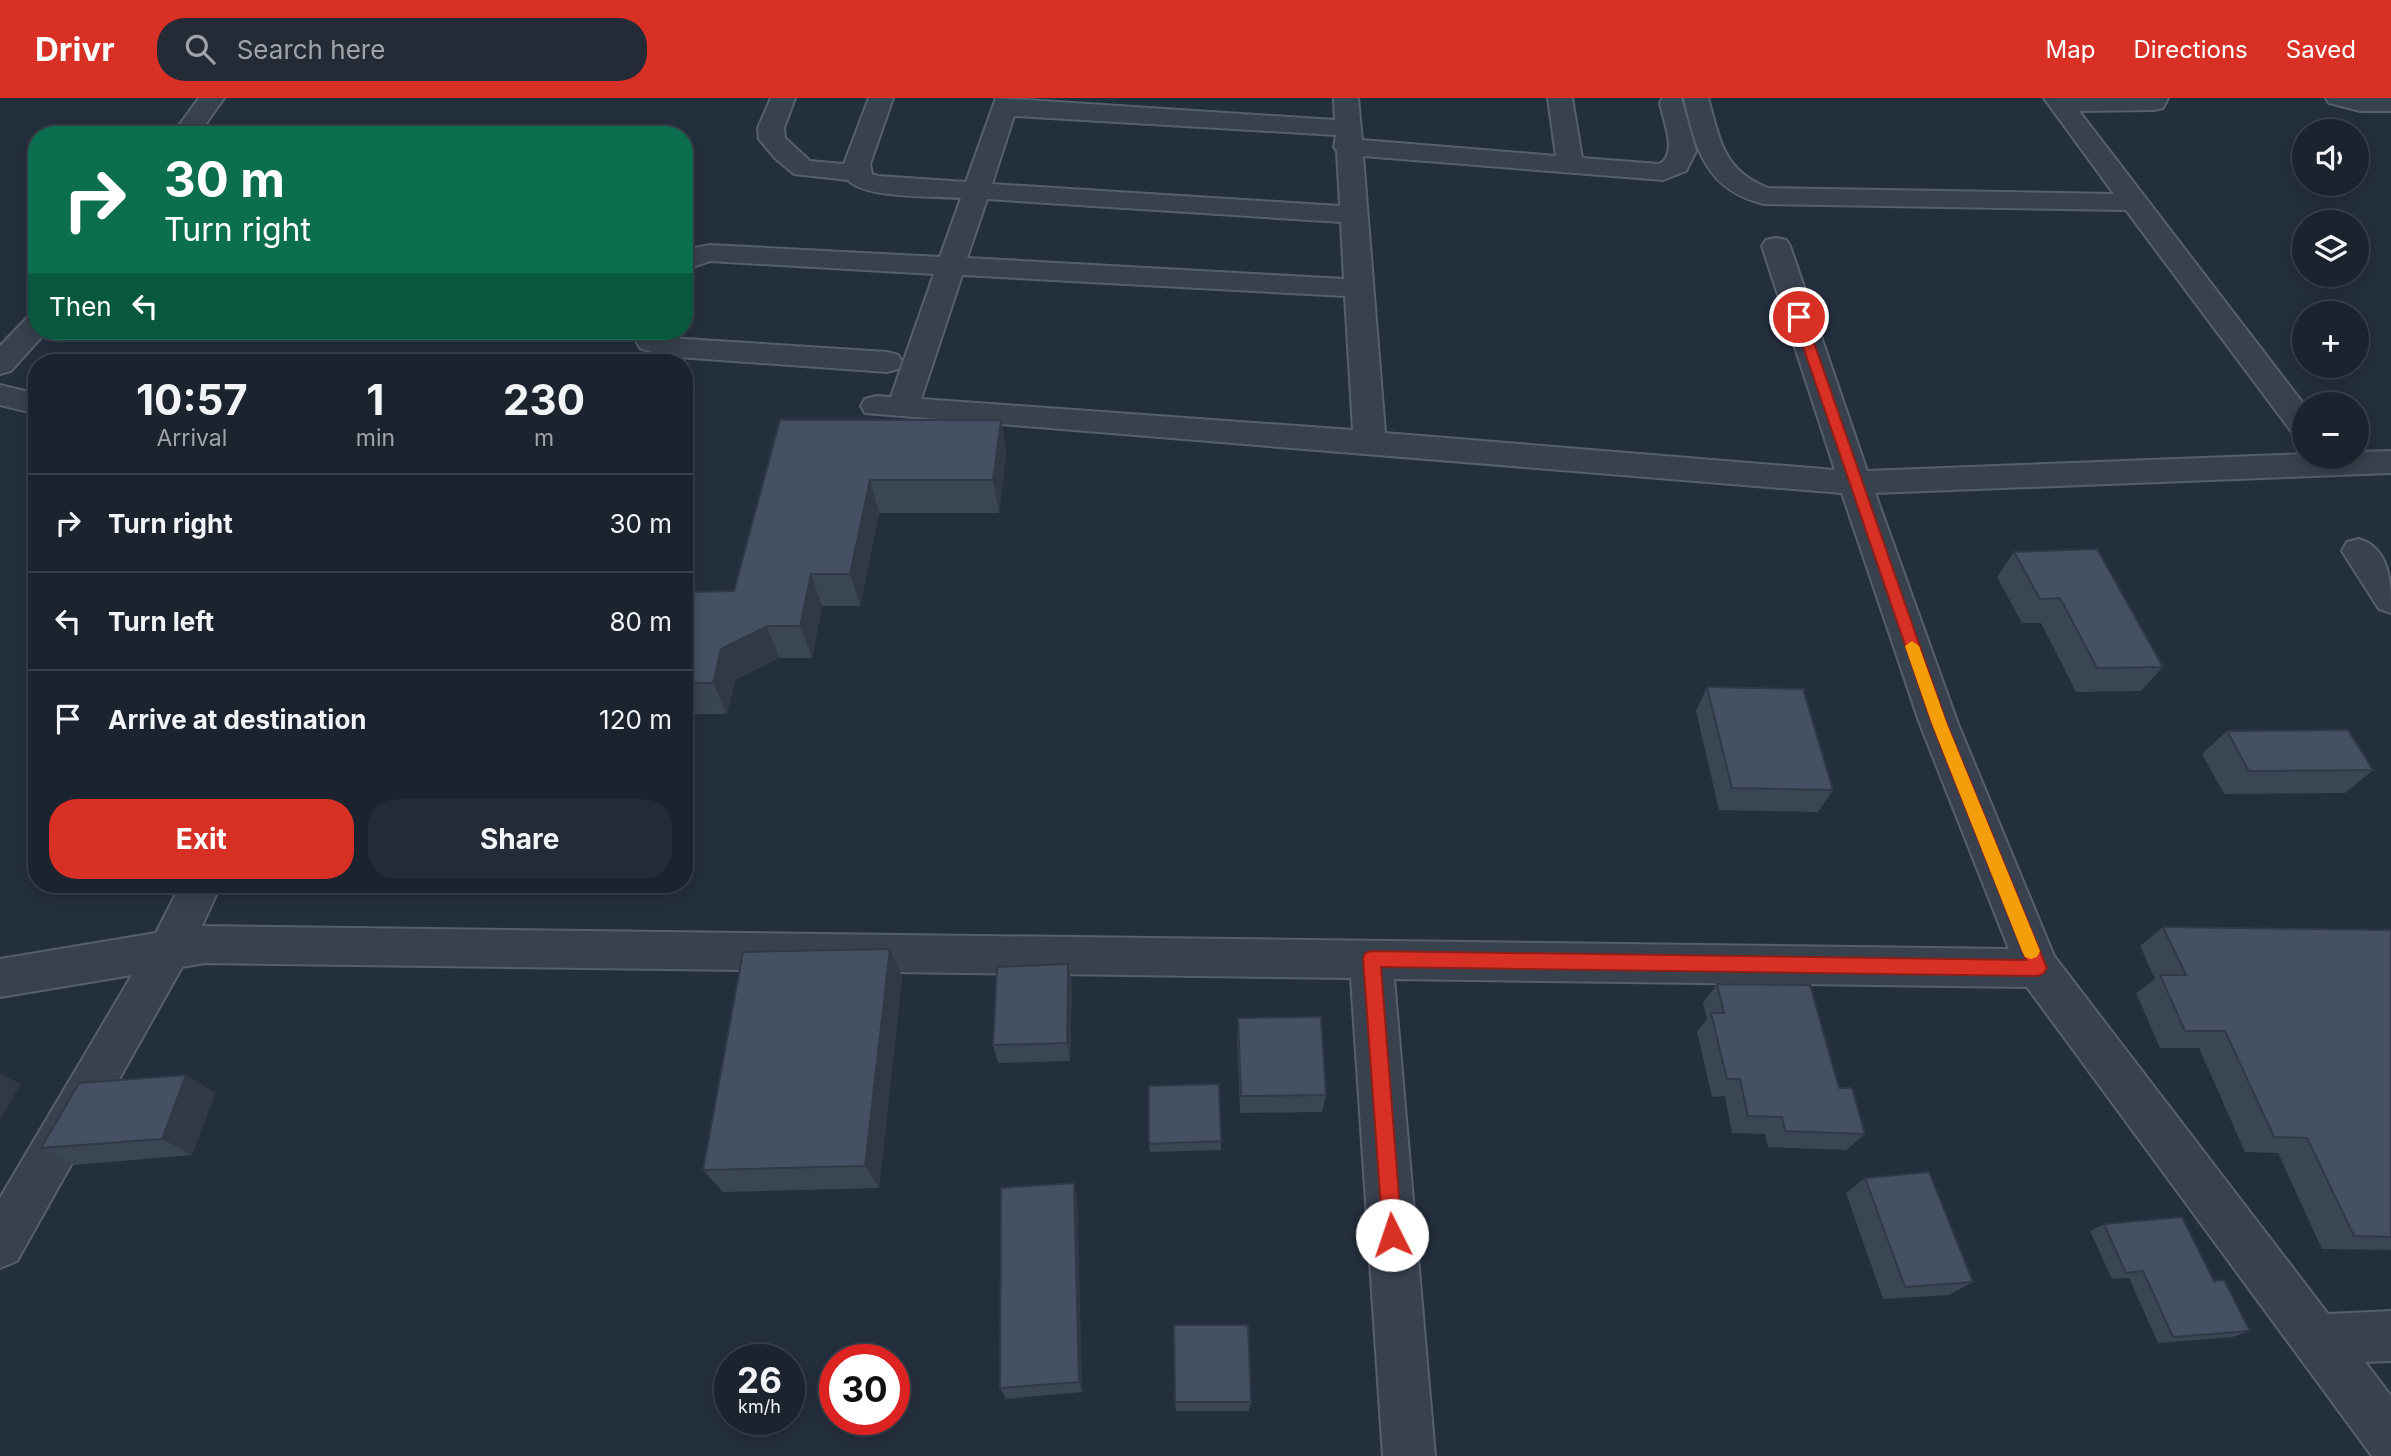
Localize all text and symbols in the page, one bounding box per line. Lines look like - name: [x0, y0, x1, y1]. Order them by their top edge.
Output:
- search box: [157, 18, 647, 81]
- text: Drivr: [35, 29, 115, 69]
- icon: search: [181, 30, 219, 68]
- text: Search here: [237, 34, 385, 65]
- text: Map: [2046, 35, 2095, 64]
- text: Directions: [2133, 35, 2248, 64]
- text: Saved: [2286, 35, 2356, 64]
- map controls: [2292, 119, 2369, 469]
- button: sound: [2292, 119, 2369, 196]
- text: 30 m: [164, 150, 285, 209]
- icon: right: [49, 154, 140, 245]
- text: Turn right: [164, 210, 311, 249]
- button: layers: [2292, 210, 2369, 287]
- icon: left: [126, 287, 164, 325]
- pin: [1769, 287, 1829, 347]
- text: Then: [49, 291, 112, 322]
- icon: arrive: [1780, 298, 1818, 336]
- button: +: [2292, 301, 2369, 378]
- text: 10:57: [136, 374, 248, 425]
- text: 1: [366, 374, 384, 425]
- text: 230: [503, 374, 585, 425]
- button: −: [2292, 392, 2369, 469]
- text: Arrival: [156, 424, 227, 452]
- text: min: [356, 424, 395, 452]
- text: m: [534, 424, 554, 452]
- icon: right: [49, 504, 87, 542]
- text: Turn right: [108, 508, 233, 539]
- text: 30 m: [609, 508, 672, 539]
- icon: left: [49, 602, 87, 640]
- text: Turn left: [108, 606, 214, 637]
- text: 80 m: [609, 606, 672, 637]
- icon: arrive: [49, 700, 87, 738]
- text: Arrive at destination: [108, 704, 367, 735]
- text: 120 m: [599, 704, 672, 735]
- button: Exit: [49, 799, 354, 879]
- button: Share: [368, 799, 672, 879]
- position arrow: [1355, 1198, 1429, 1272]
- speed limit sign: 30: [819, 1344, 910, 1435]
- text: 26: [737, 1359, 782, 1401]
- text: km/h: [738, 1396, 781, 1417]

